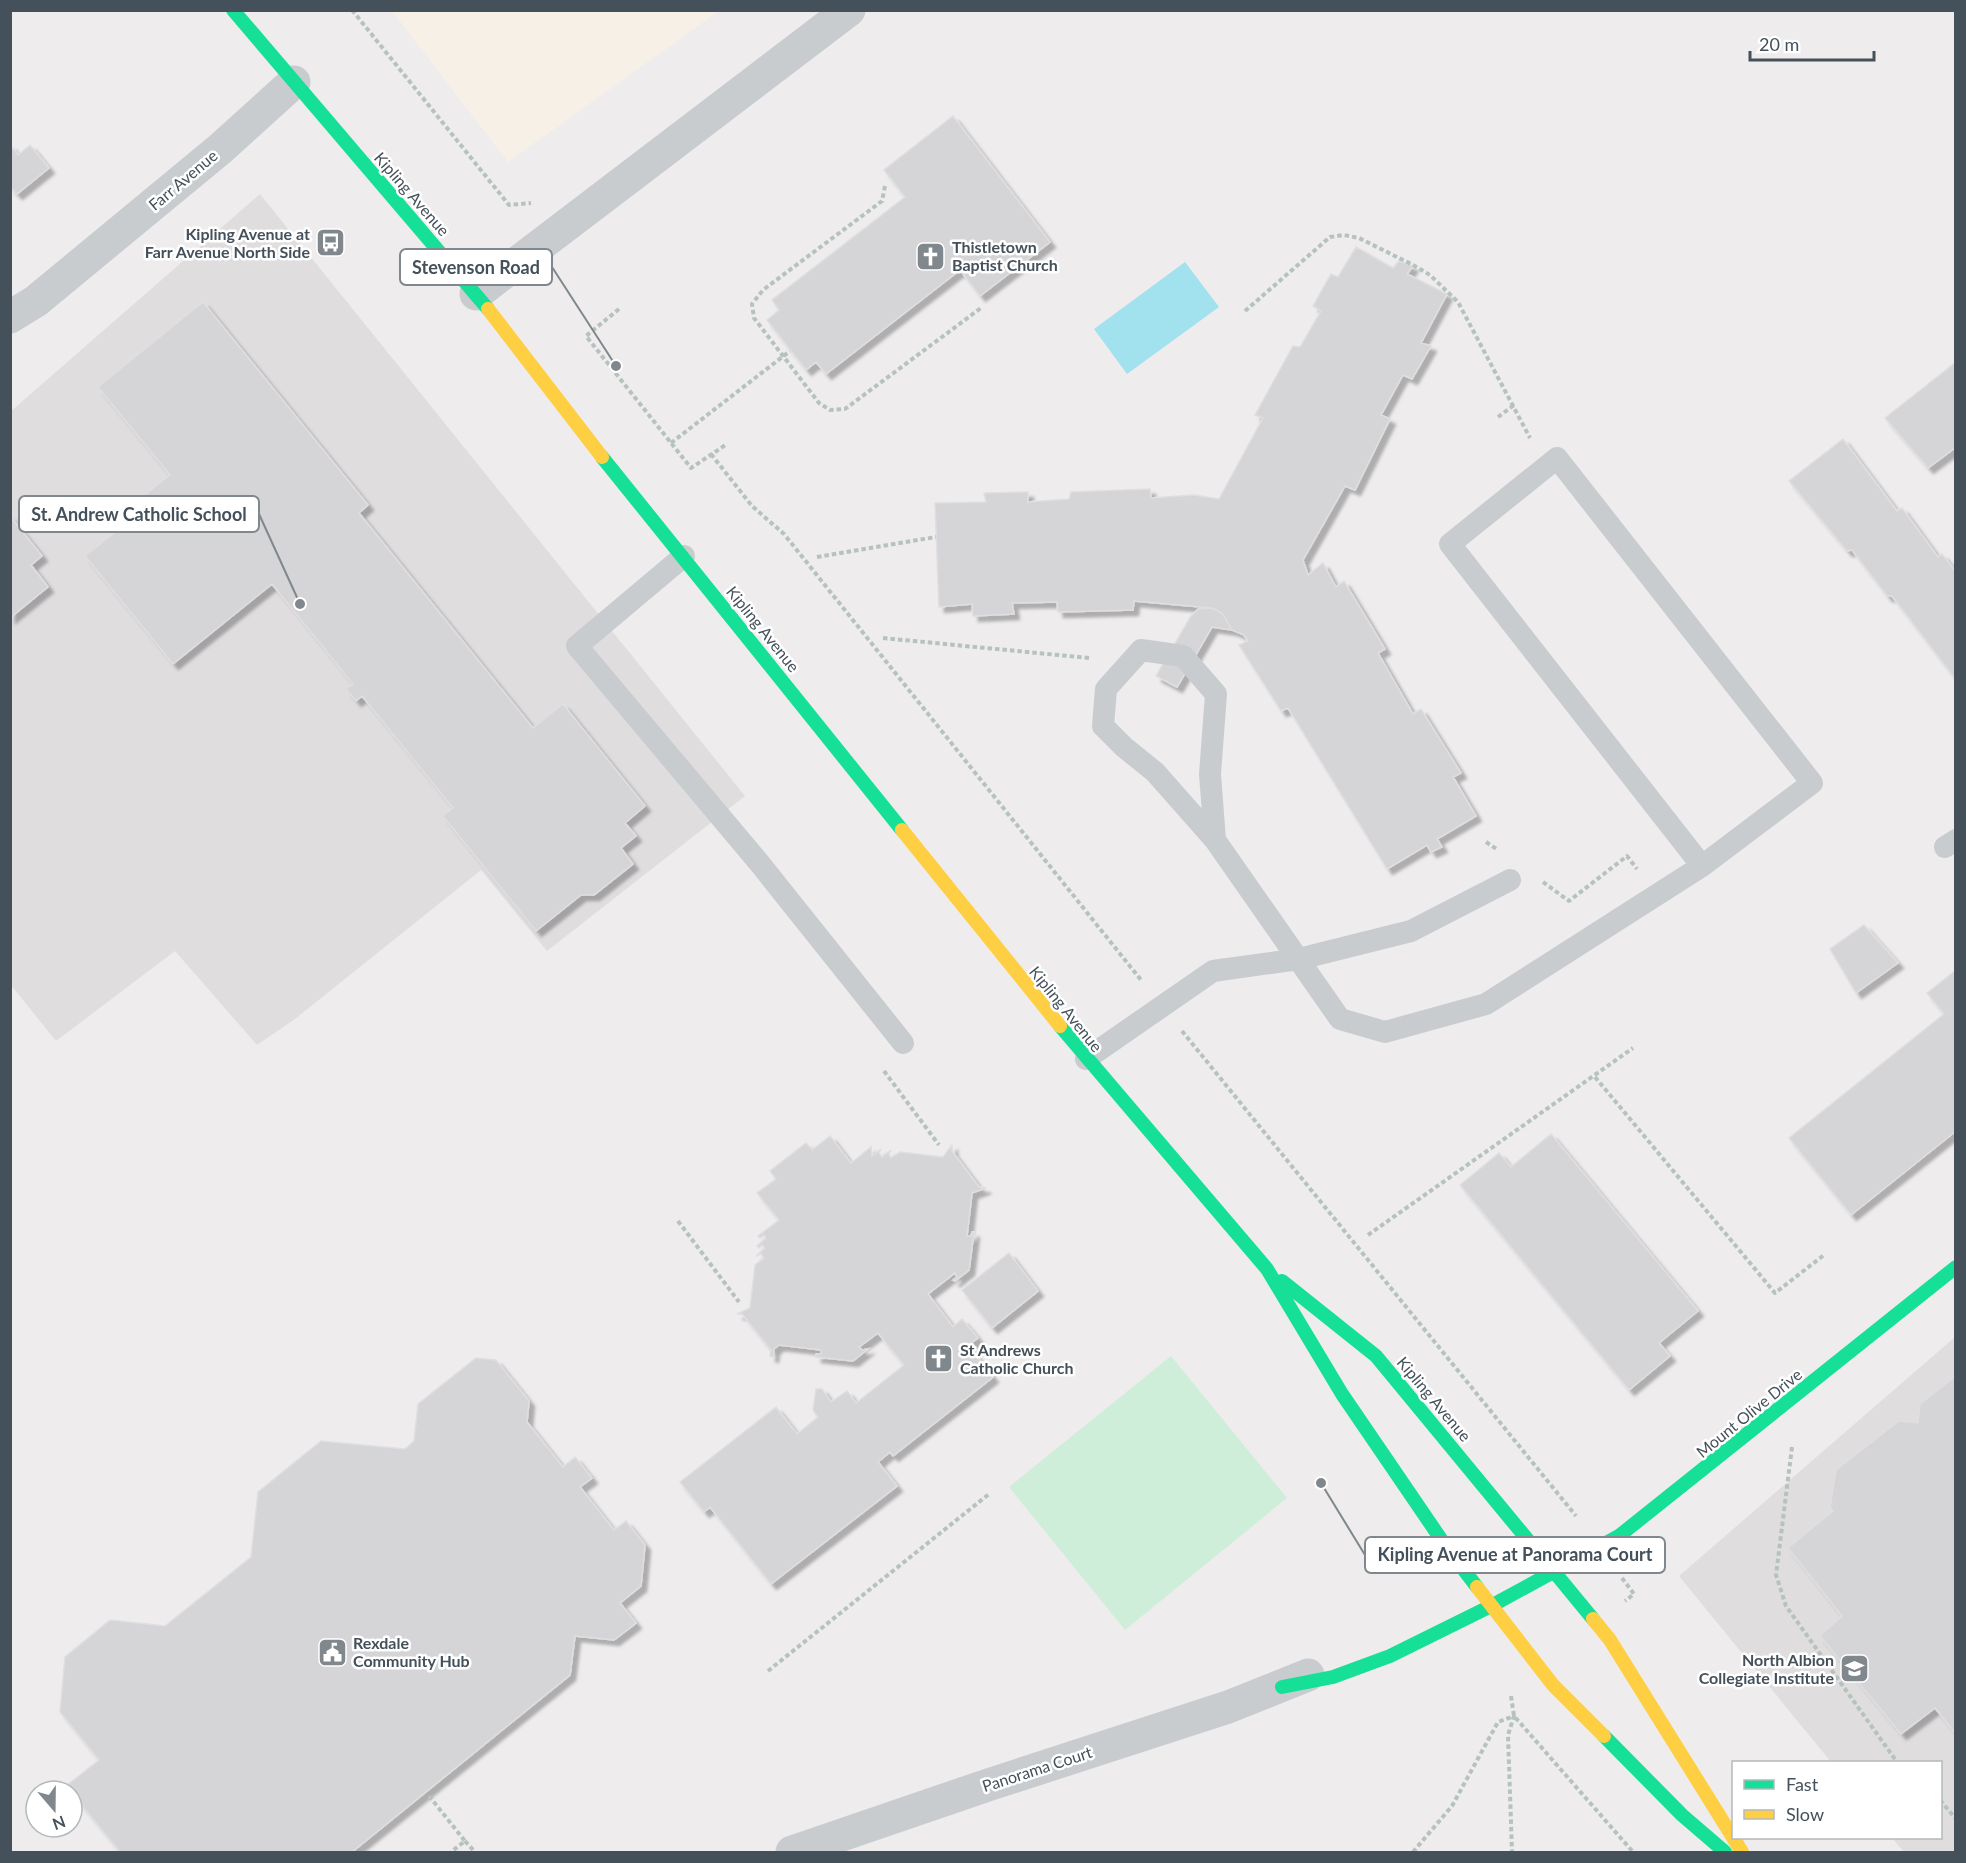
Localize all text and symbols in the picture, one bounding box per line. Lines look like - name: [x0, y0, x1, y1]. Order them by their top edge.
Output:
- scale bar: [1750, 24, 1874, 62]
- text: 20 m: [1759, 33, 1799, 55]
- street label: Farr Avenue: [145, 145, 221, 214]
- street label: Kipling Avenue: [371, 148, 454, 239]
- place label: Kipling Avenue at Farr Avenue North Side: [145, 224, 310, 261]
- bus stop icon: Kipling Avenue at Farr Avenue North Side: [315, 227, 347, 259]
- place label: Thistletown Baptist Church: [952, 237, 1058, 274]
- church icon: Thistletown Baptist Church: [915, 240, 947, 272]
- callout: Stevenson Road: [400, 249, 552, 285]
- text: Stevenson Road: [412, 256, 540, 278]
- callout: St. Andrew Catholic School: [19, 496, 259, 532]
- text: St. Andrew Catholic School: [31, 503, 247, 525]
- street label: Kipling Avenue: [723, 582, 804, 675]
- street label: Kipling Avenue: [1026, 962, 1107, 1055]
- place label: St Andrews Catholic Church: [960, 1340, 1074, 1377]
- church icon: St Andrews Catholic Church: [923, 1343, 955, 1375]
- street label: Kipling Avenue: [1393, 1352, 1475, 1445]
- street label: Mount Olive Drive: [1692, 1364, 1805, 1461]
- callout: Kipling Avenue at Panorama Court: [1365, 1537, 1665, 1573]
- text: Kipling Avenue at Panorama Court: [1378, 1543, 1653, 1565]
- place label: Rexdale Community Hub: [353, 1633, 470, 1670]
- public building icon: Rexdale Community Hub: [316, 1636, 348, 1668]
- place label: North Albion Collegiate Institute: [1699, 1650, 1834, 1687]
- school or university icon: North Albion Collegiate Institute: [1839, 1653, 1871, 1685]
- street label: Panorama Court: [980, 1742, 1094, 1795]
- legend: [1732, 1761, 1942, 1839]
- text: Fast: [1786, 1773, 1819, 1795]
- north arrow: [24, 1779, 84, 1839]
- text: Slow: [1786, 1803, 1824, 1825]
- text: N: [50, 1813, 68, 1835]

